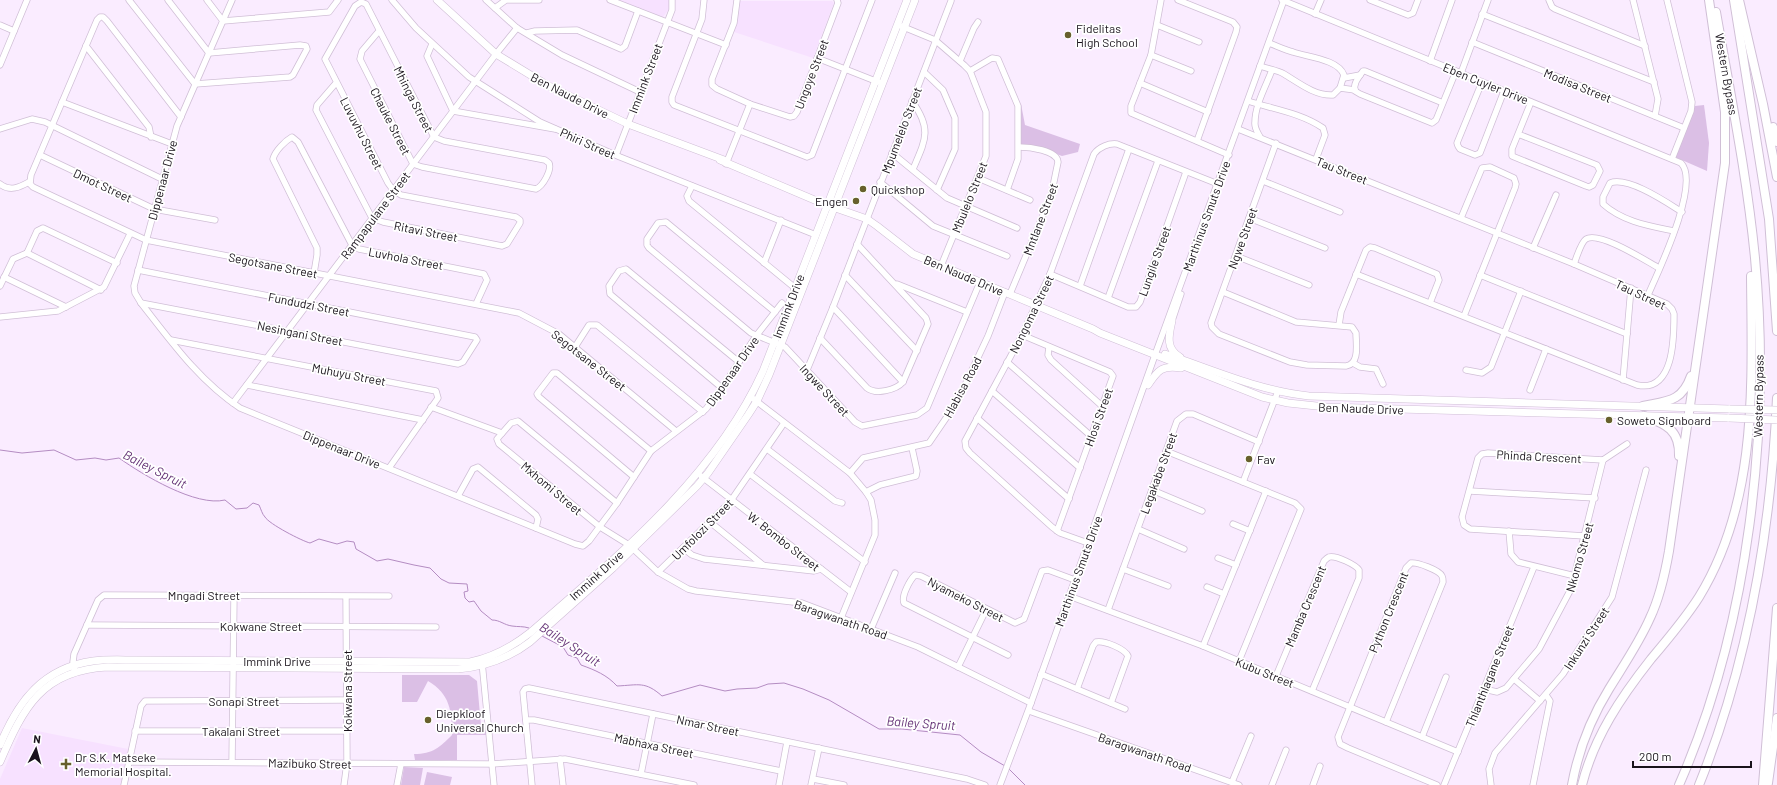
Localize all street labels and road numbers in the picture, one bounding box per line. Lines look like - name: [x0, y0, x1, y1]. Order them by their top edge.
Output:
- street label: Western Bypass: [1713, 32, 1741, 116]
- street label: Ungoye Street: [791, 37, 831, 111]
- street label: Immink Street: [625, 41, 665, 115]
- street label: Eben Cuyler Drive: [1441, 59, 1531, 107]
- street label: Mhinga Street: [391, 64, 437, 134]
- street label: Modisa Street: [1542, 65, 1614, 105]
- street label: Ben Naude Drive: [529, 69, 611, 121]
- street label: Chauke Street: [368, 85, 414, 157]
- street label: Mpumelelo Street: [878, 85, 924, 175]
- street label: Luvuvhu Street: [338, 95, 386, 171]
- street label: Phiri Street: [558, 125, 618, 161]
- street label: Dippenaar Drive: [145, 138, 179, 222]
- street label: Tau Street: [1314, 153, 1370, 187]
- street label: Marthinus Smuts Drive: [1179, 159, 1233, 273]
- street label: Mbulelo Street: [948, 160, 990, 234]
- street label: Dmot Street: [71, 165, 135, 205]
- street label: Rampapulane Street: [337, 168, 413, 262]
- street label: Mntlane Street: [1020, 181, 1060, 257]
- street label: Ngwe Street: [1224, 205, 1260, 271]
- street label: Ritavi Street: [393, 218, 459, 244]
- street label: Lungile Street: [1135, 224, 1173, 298]
- street label: Luvhola Street: [367, 244, 445, 272]
- street label: Segotsane Street: [227, 249, 319, 281]
- street label: Ben Naude Drive: [922, 252, 1006, 298]
- street label: Immink Drive: [769, 272, 807, 340]
- street label: Nongoma Street: [1006, 273, 1056, 355]
- street label: Tau Street: [1613, 276, 1669, 312]
- street label: Fundudzi Street: [267, 289, 351, 319]
- street label: Nesingani Street: [256, 318, 344, 348]
- street label: Segotsane Street: [549, 327, 629, 393]
- street label: Dippenaar Drive: [703, 333, 761, 409]
- street label: Hlabisa Road: [940, 354, 984, 420]
- street label: Western Bypass: [1750, 354, 1766, 438]
- street label: Muhuyu Street: [311, 360, 387, 388]
- street label: Ingwe Street: [797, 361, 853, 419]
- street label: Hlosi Street: [1081, 386, 1115, 448]
- street label: Ben Naude Drive: [1318, 400, 1404, 416]
- street label: Dippenaar Drive: [301, 427, 383, 471]
- street label: Legakabe Street: [1137, 430, 1179, 516]
- street label: Phinda Crescent: [1496, 447, 1582, 465]
- street label: Mxhomi Street: [519, 458, 585, 518]
- street label: Umfolozi Street: [668, 495, 736, 563]
- street label: W. Bombo Street: [745, 508, 823, 574]
- street label: Marthinus Smuts Drive: [1051, 514, 1105, 628]
- street label: Nkomo Street: [1562, 520, 1596, 594]
- street label: Immink Drive: [566, 547, 626, 603]
- street label: Mamba Crescent: [1282, 563, 1328, 649]
- street label: Python Crescent: [1365, 570, 1411, 654]
- street label: Nyameko Street: [926, 574, 1006, 624]
- street label: Mngadi Street: [168, 588, 240, 602]
- street label: Baragwanath Road: [793, 597, 889, 641]
- street label: Inkunzi Street: [1561, 604, 1611, 672]
- street label: Kokwane Street: [220, 619, 302, 633]
- street label: Thlanthlagane Street: [1462, 623, 1516, 729]
- street label: Kokwana Street: [340, 650, 354, 732]
- street label: Immink Drive: [243, 654, 311, 668]
- street label: Kubu Street: [1234, 654, 1296, 690]
- street label: Sonapi Street: [209, 694, 280, 708]
- street label: Nmar Street: [675, 712, 741, 738]
- street label: Takalani Street: [202, 724, 280, 738]
- street label: Mabhaxa Street: [613, 730, 695, 760]
- street label: Baragwanath Road: [1097, 730, 1193, 774]
- street label: Mazibuko Street: [268, 755, 352, 771]

